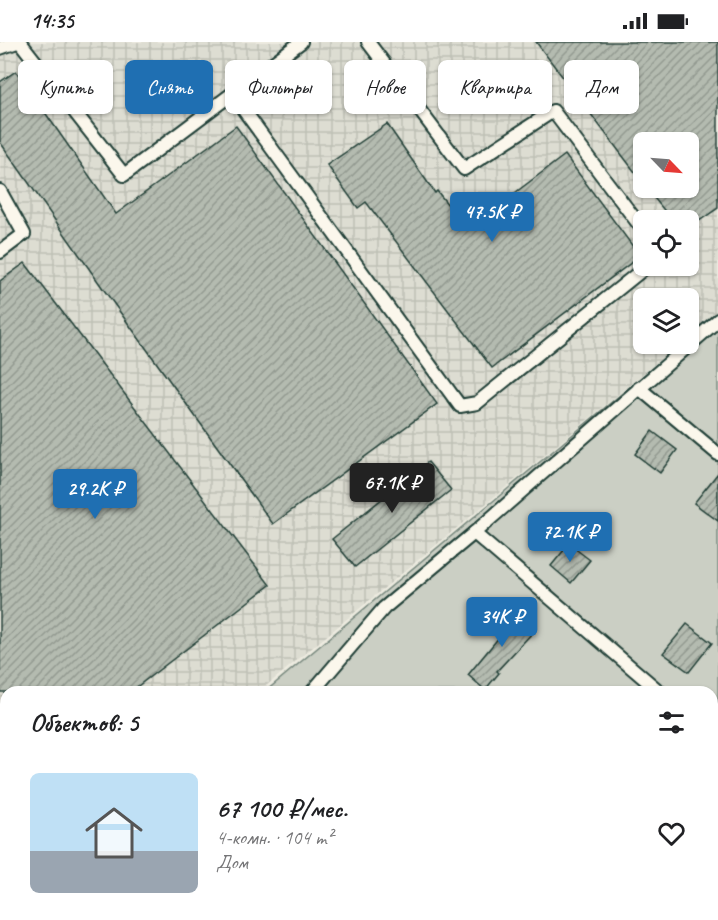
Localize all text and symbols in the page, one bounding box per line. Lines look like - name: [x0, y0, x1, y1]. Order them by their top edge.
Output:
- text: 14:35: [30, 7, 74, 35]
- chip: Купить: [18, 60, 113, 114]
- chip: Снять: [125, 60, 213, 114]
- chip: Фильтры: [225, 60, 332, 114]
- chip: Новое: [344, 60, 426, 114]
- chip: Квартира: [438, 60, 552, 114]
- chip: Дом: [564, 60, 639, 114]
- north arrow: [633, 132, 699, 198]
- map controls: [633, 132, 699, 354]
- pin: 47.5K ₽: [437, 192, 547, 243]
- text: 47.5K ₽: [464, 199, 520, 224]
- button: locate: [633, 210, 699, 276]
- button: layers: [633, 288, 699, 354]
- pin: 67.1K ₽: [337, 463, 447, 514]
- pin: 29.2K ₽: [40, 469, 150, 520]
- text: 67.1K ₽: [364, 470, 420, 495]
- text: 29.2K ₽: [67, 476, 123, 501]
- pin: 72.1K ₽: [515, 512, 625, 563]
- text: 72.1K ₽: [542, 519, 598, 544]
- pin: 34K ₽: [460, 597, 544, 648]
- text: 34K ₽: [480, 604, 524, 629]
- text: Объектов: 5: [30, 706, 138, 739]
- icon: filters: [655, 706, 688, 739]
- text: 67 100 ₽/мес.: [216, 792, 347, 825]
- icon: home: [78, 797, 150, 869]
- icon: heart: [655, 817, 688, 850]
- text: 4-комн. · 104 m²: [216, 825, 333, 850]
- text: Дом: [216, 850, 248, 875]

